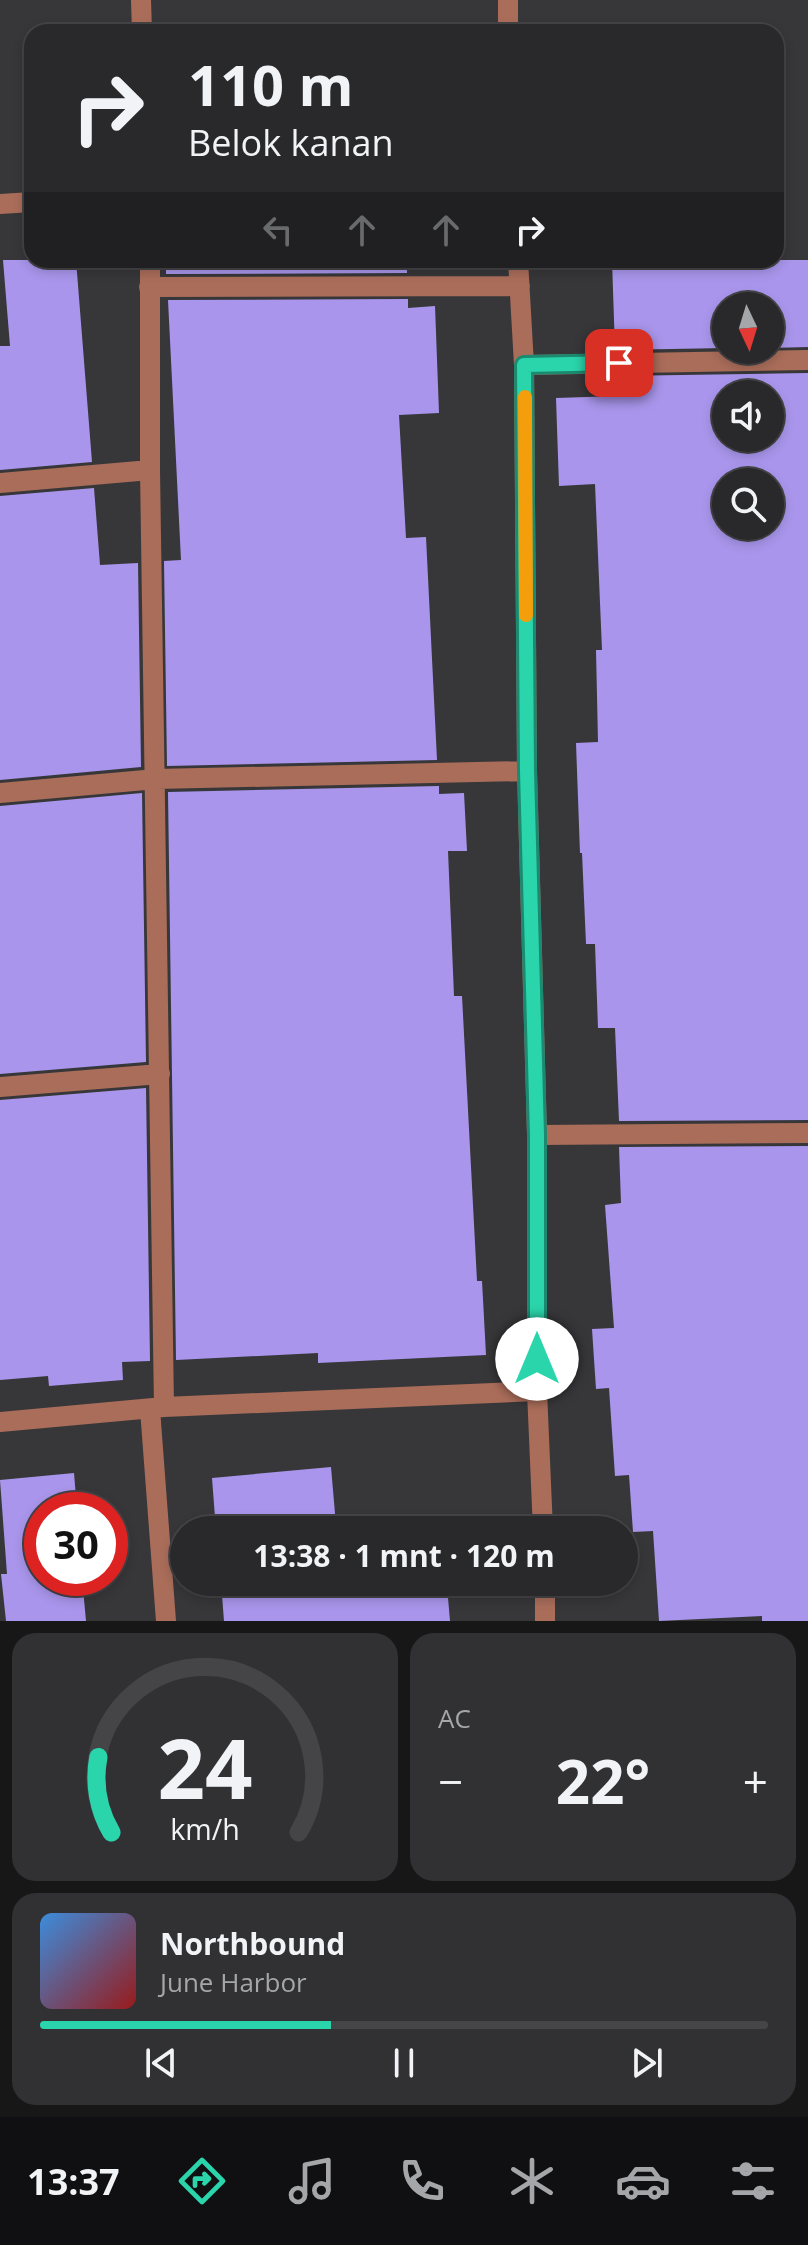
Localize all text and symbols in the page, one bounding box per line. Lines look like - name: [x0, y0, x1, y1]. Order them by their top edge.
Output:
- text: 110 m: [188, 46, 354, 122]
- icon: right: [56, 56, 160, 160]
- text: Belok kanan: [188, 118, 394, 167]
- icon: left: [256, 208, 300, 252]
- icon: ahead: [340, 208, 384, 252]
- icon: ahead: [424, 208, 468, 252]
- icon: right: [508, 208, 552, 252]
- north arrow: [712, 292, 784, 364]
- map controls: [712, 292, 784, 540]
- pin: [585, 329, 653, 397]
- icon: arrive: [597, 341, 641, 385]
- button: sound: [712, 380, 784, 452]
- button: search: [712, 468, 784, 540]
- position arrow: [495, 1317, 579, 1401]
- speed limit sign: 30: [24, 1492, 128, 1596]
- text: 13:38 · 1 mnt · 120 m: [253, 1535, 555, 1576]
- text: AC: [438, 1700, 471, 1736]
- text: 24: [157, 1710, 253, 1823]
- text: 22°: [556, 1740, 650, 1822]
- text: −: [438, 1751, 463, 1811]
- text: +: [743, 1751, 768, 1811]
- text: km/h: [170, 1809, 240, 1848]
- text: Northbound: [160, 1923, 345, 1964]
- text: June Harbor: [160, 1964, 307, 2000]
- icon: previous: [139, 2041, 183, 2085]
- icon: pause: [382, 2041, 426, 2085]
- icon: next: [625, 2041, 669, 2085]
- icon: directions: [174, 2153, 230, 2209]
- icon: music: [284, 2153, 340, 2209]
- icon: phone: [394, 2153, 450, 2209]
- icon: climate: [504, 2153, 560, 2209]
- icon: car: [615, 2153, 671, 2209]
- icon: filters: [725, 2153, 781, 2209]
- text: 13:37: [27, 2157, 120, 2206]

